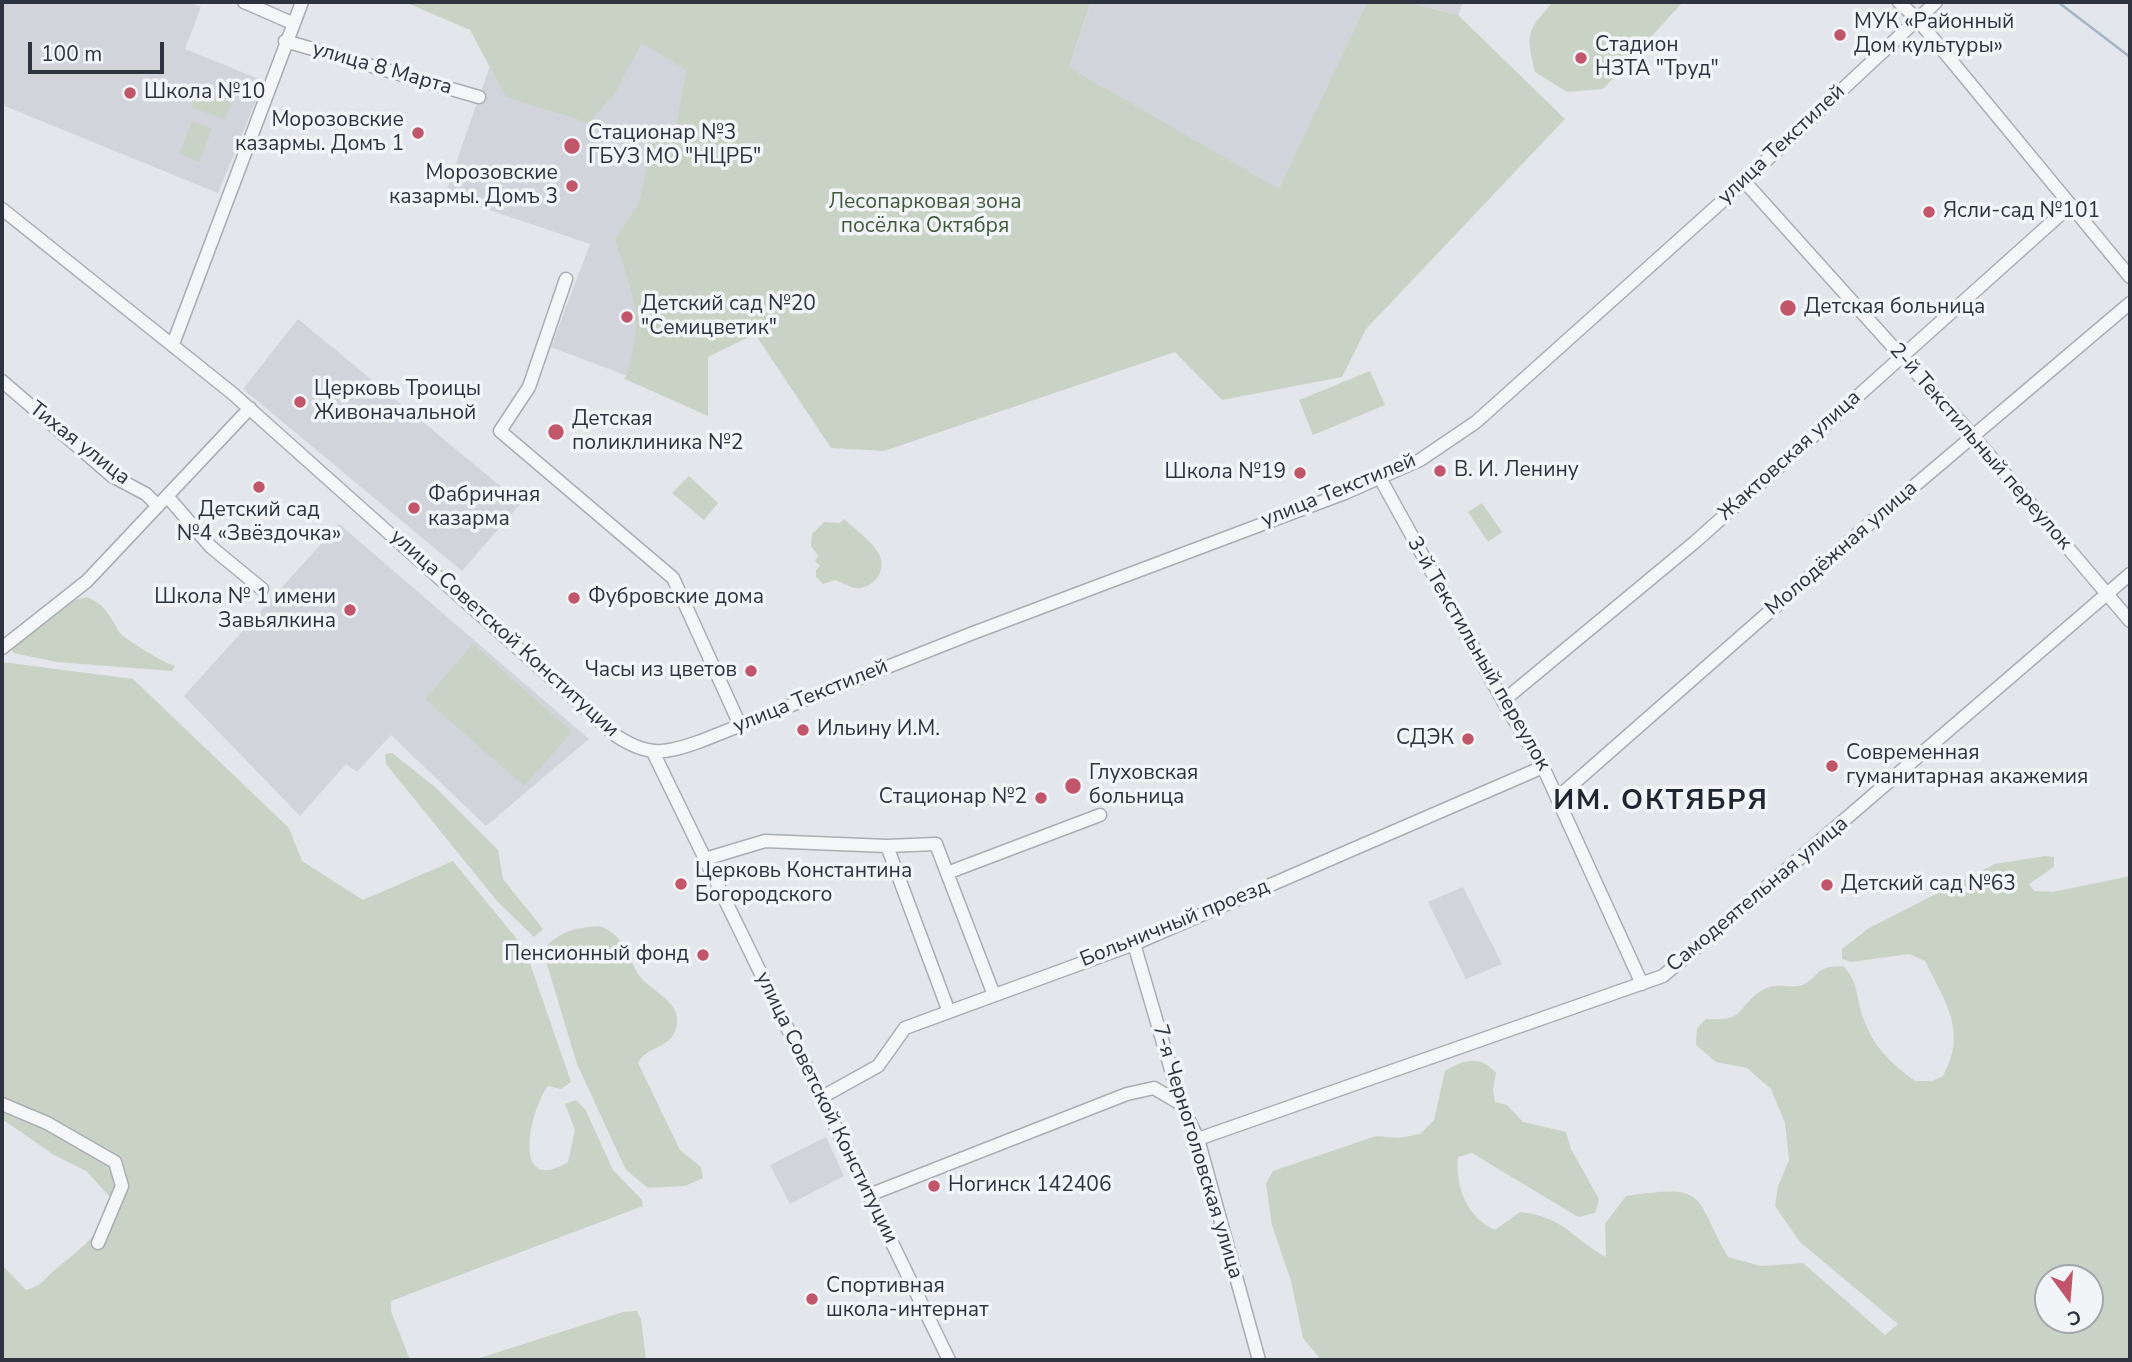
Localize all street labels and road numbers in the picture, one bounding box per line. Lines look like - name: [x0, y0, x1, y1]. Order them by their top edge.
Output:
- street label: улица 8 Марта: [309, 37, 455, 101]
- street label: улица Текстилей: [1713, 80, 1851, 210]
- street label: 2-й Текстильный переулок: [1883, 339, 2077, 555]
- street label: Жактовская улица: [1714, 385, 1866, 527]
- street label: Тихая улица: [24, 397, 134, 491]
- street label: улица Текстилей: [1258, 448, 1420, 534]
- street label: Молодёжная улица: [1761, 476, 1923, 622]
- street label: улица Советской Конституции: [384, 525, 624, 743]
- street label: 3-й Текстильный переулок: [1401, 533, 1555, 775]
- street label: улица Текстилей: [730, 654, 892, 740]
- street label: Самодеятельная улица: [1662, 812, 1854, 978]
- street label: Больничный проезд: [1077, 875, 1273, 973]
- street label: улица Советской Конституции: [749, 968, 903, 1248]
- street label: 7-я Черноголовская улица: [1146, 1022, 1248, 1282]

